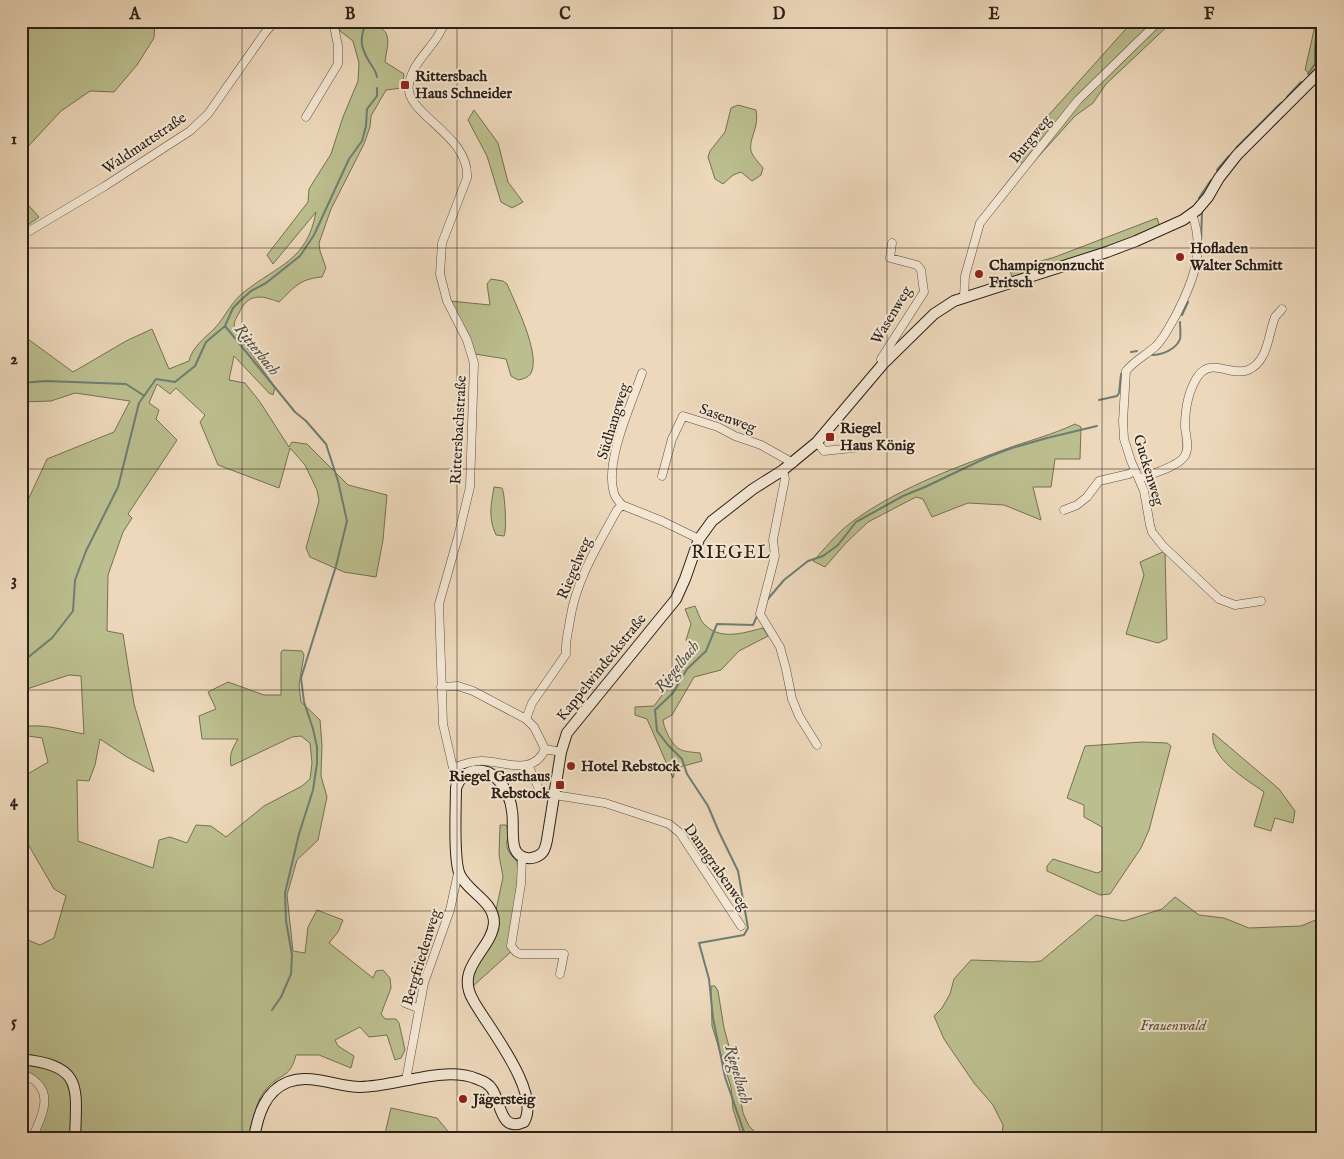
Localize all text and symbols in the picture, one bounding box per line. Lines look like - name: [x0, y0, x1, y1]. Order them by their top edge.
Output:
- text: A: [129, 5, 142, 25]
- text: B: [345, 5, 356, 25]
- text: C: [559, 5, 571, 25]
- text: D: [773, 5, 786, 25]
- text: E: [988, 5, 1000, 25]
- text: F: [1204, 5, 1215, 25]
- place label: Rittersbach Haus Schneider: [415, 67, 513, 103]
- marker: Rittersbach Haus Schneider: [399, 79, 411, 91]
- street label: Waldmattstraße: [99, 108, 190, 178]
- street label: Burgweg: [1005, 111, 1056, 167]
- text: 1: [11, 130, 17, 150]
- place label: Hofladen Walter Schmitt: [1189, 239, 1284, 275]
- marker: Hofladen Walter Schmitt: [1174, 251, 1186, 263]
- place label: Champignonzucht Fritsch: [989, 256, 1105, 292]
- marker: Champignonzucht Fritsch: [973, 268, 985, 280]
- street label: Wasenweg: [867, 282, 917, 348]
- water label: Ritterbach: [229, 320, 284, 380]
- text: 2: [10, 350, 18, 370]
- street label: Rittersbachstraße: [446, 375, 471, 485]
- street label: Südhangweg: [593, 380, 634, 462]
- street label: Sasenweg: [697, 399, 760, 438]
- place label: Riegel Haus König: [840, 419, 916, 455]
- marker: Riegel Haus König: [824, 431, 836, 443]
- street label: Guckenweg: [1129, 432, 1169, 509]
- street label: Riegelweg: [553, 533, 596, 602]
- district label: RIEGEL: [691, 542, 771, 565]
- text: 3: [11, 571, 17, 591]
- street label: Kappelwindeckstraße: [552, 610, 651, 725]
- water label: Riegelbach: [651, 637, 704, 697]
- place label: Hotel Rebstock: [581, 757, 681, 776]
- marker: Hotel Rebstock: [565, 760, 577, 772]
- place label: Riegel Gasthaus Rebstock: [449, 767, 551, 803]
- marker: Riegel Gasthaus Rebstock: [554, 779, 566, 791]
- text: 4: [10, 792, 19, 812]
- street label: Danngrabenweg: [680, 820, 754, 915]
- street label: Bergfriedenweg: [398, 906, 445, 1008]
- text: 5: [11, 1013, 17, 1033]
- park label: Frauenwald: [1140, 1016, 1207, 1035]
- water label: Riegelbach: [719, 1043, 755, 1107]
- place label: Jägersteig: [471, 1090, 536, 1109]
- marker: Jägersteig: [457, 1093, 469, 1105]

